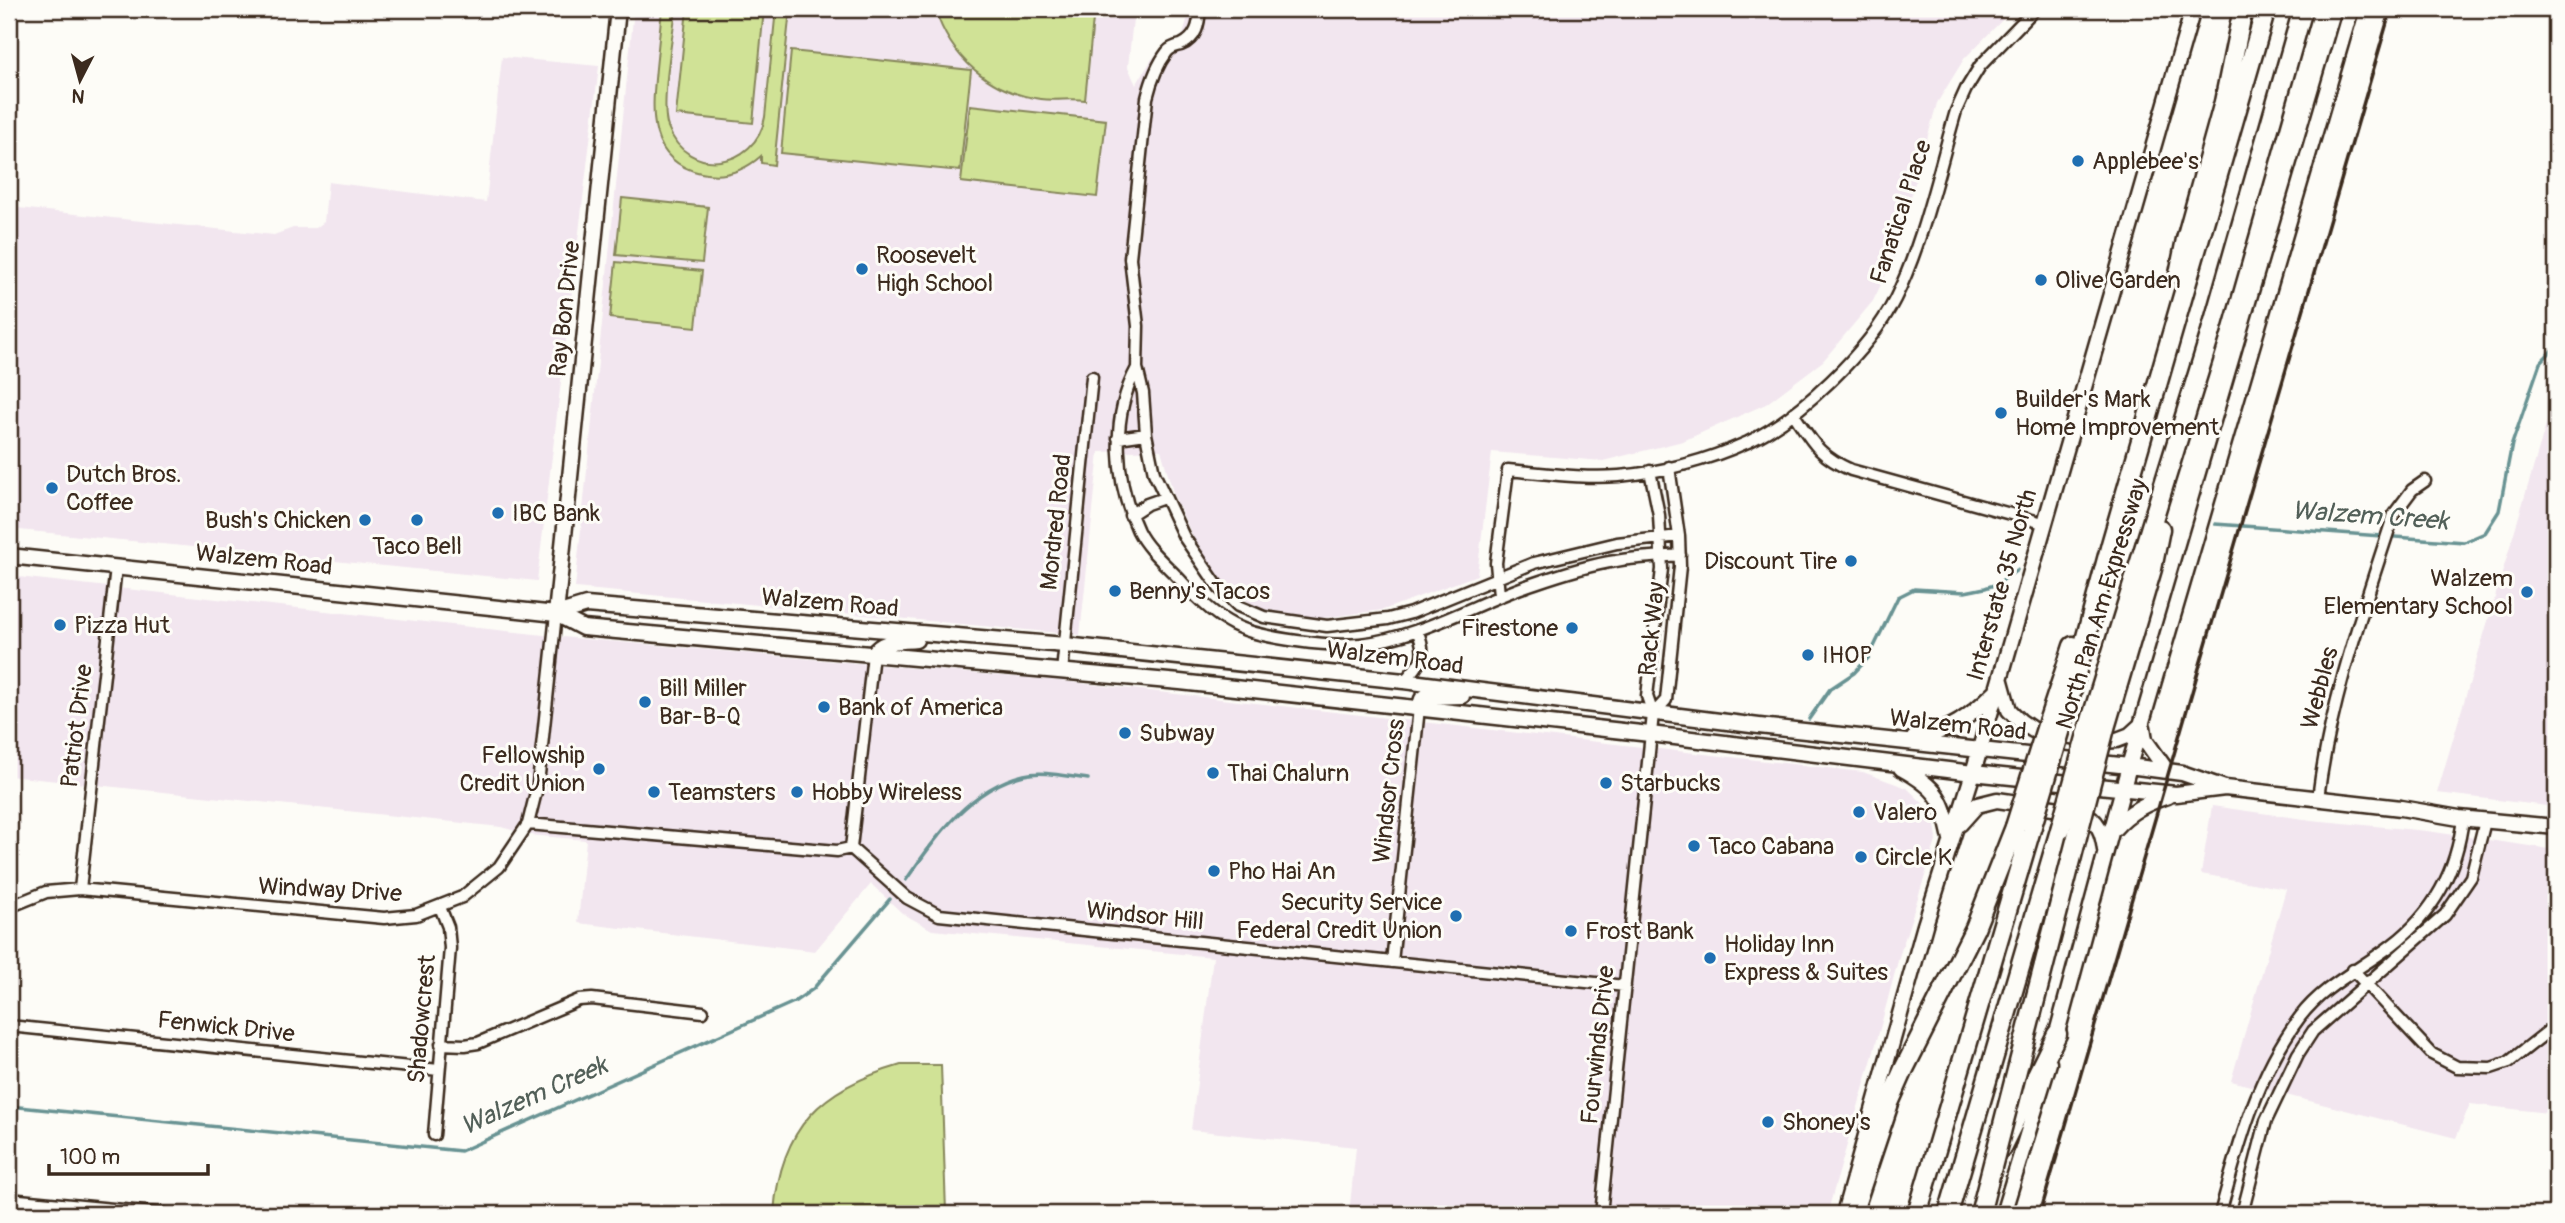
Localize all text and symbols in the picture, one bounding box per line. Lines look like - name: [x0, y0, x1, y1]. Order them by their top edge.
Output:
- north arrow: [46, 46, 116, 116]
- text: N: [71, 83, 86, 109]
- street label: Fanatical Place: [1864, 136, 1938, 288]
- place label: Applebee's: [2092, 147, 2199, 176]
- marker: Applebee's: [2070, 153, 2086, 169]
- street label: Ray Bon Drive: [543, 239, 587, 379]
- place label: Roosevelt High School: [876, 241, 993, 298]
- marker: Roosevelt High School: [854, 261, 870, 277]
- place label: Olive Garden: [2055, 266, 2181, 295]
- marker: Olive Garden: [2033, 272, 2049, 288]
- place label: Builder's Mark Home Improvement: [2015, 385, 2219, 442]
- marker: Builder's Mark Home Improvement: [1993, 405, 2009, 421]
- street label: Mordred Road: [1034, 453, 1078, 591]
- place label: Dutch Bros. Coffee: [66, 460, 182, 517]
- street label: North Pan Am Expressway: [2050, 475, 2154, 733]
- marker: Dutch Bros. Coffee: [44, 480, 60, 496]
- street label: Interstate 35 North: [1961, 486, 2043, 684]
- water label: Walzem Creek: [2291, 495, 2451, 538]
- place label: IBC Bank: [512, 499, 600, 528]
- marker: IBC Bank: [490, 505, 506, 521]
- place label: Bush's Chicken: [205, 506, 351, 535]
- marker: Bush's Chicken: [357, 512, 373, 528]
- marker: Taco Bell: [409, 512, 425, 528]
- place label: Taco Bell: [372, 532, 462, 561]
- street label: Walzem Road: [194, 538, 334, 582]
- place label: Discount Tire: [1704, 547, 1837, 576]
- marker: Discount Tire: [1843, 553, 1859, 569]
- place label: Walzem Elementary School: [2323, 564, 2513, 621]
- place label: Benny's Tacos: [1129, 577, 1270, 606]
- street label: Rack Way: [1633, 581, 1671, 677]
- street label: Walzem Road: [760, 583, 900, 623]
- marker: Benny's Tacos: [1107, 583, 1123, 599]
- marker: Walzem Elementary School: [2519, 584, 2535, 600]
- place label: Pizza Hut: [74, 611, 170, 640]
- place label: Firestone: [1461, 614, 1558, 643]
- marker: Pizza Hut: [52, 617, 68, 633]
- marker: Firestone: [1564, 620, 1580, 636]
- street label: Walzem Road: [1325, 635, 1465, 681]
- place label: IHOP: [1822, 641, 1872, 670]
- street label: Webbles: [2295, 643, 2345, 732]
- marker: IHOP: [1800, 647, 1816, 663]
- street label: Patriot Drive: [55, 662, 99, 789]
- place label: Bill Miller Bar-B-Q: [659, 674, 747, 731]
- place label: Bank of America: [838, 693, 1003, 722]
- marker: Bill Miller Bar-B-Q: [637, 694, 653, 710]
- marker: Bank of America: [816, 699, 832, 715]
- street label: Walzem Road: [1888, 703, 2028, 747]
- street label: Windsor Cross: [1367, 717, 1411, 864]
- place label: Subway: [1139, 719, 1214, 748]
- marker: Subway: [1117, 725, 1133, 741]
- place label: Fellowship Credit Union: [459, 741, 585, 798]
- place label: Thai Chalurn: [1227, 759, 1349, 788]
- marker: Fellowship Credit Union: [591, 761, 607, 777]
- marker: Thai Chalurn: [1205, 765, 1221, 781]
- place label: Starbucks: [1620, 769, 1720, 798]
- marker: Starbucks: [1598, 775, 1614, 791]
- place label: Teamsters: [668, 778, 776, 807]
- place label: Hobby Wireless: [811, 778, 962, 807]
- marker: Teamsters: [646, 784, 662, 800]
- marker: Hobby Wireless: [789, 784, 805, 800]
- place label: Valero: [1873, 798, 1937, 827]
- marker: Valero: [1851, 804, 1867, 820]
- place label: Taco Cabana: [1708, 832, 1834, 861]
- marker: Taco Cabana: [1686, 838, 1702, 854]
- place label: Circle K: [1875, 843, 1952, 872]
- marker: Circle K: [1853, 849, 1869, 865]
- place label: Pho Hai An: [1228, 857, 1336, 886]
- marker: Pho Hai An: [1206, 863, 1222, 879]
- street label: Windway Drive: [257, 872, 403, 908]
- place label: Security Service Federal Credit Union: [1236, 888, 1442, 945]
- street label: Windsor Hill: [1085, 895, 1205, 937]
- marker: Security Service Federal Credit Union: [1448, 908, 1464, 924]
- place label: Frost Bank: [1585, 917, 1694, 946]
- marker: Frost Bank: [1563, 923, 1579, 939]
- place label: Holiday Inn Express & Suites: [1724, 930, 1888, 987]
- marker: Holiday Inn Express & Suites: [1702, 950, 1718, 966]
- street label: Shadowcrest: [402, 953, 442, 1085]
- street label: Fourwinds Drive: [1575, 964, 1621, 1126]
- street label: Fenwick Drive: [156, 1005, 296, 1049]
- water label: Walzem Creek: [456, 1049, 614, 1142]
- place label: Shoney's: [1782, 1108, 1871, 1137]
- marker: Shoney's: [1760, 1114, 1776, 1130]
- scale bar: [49, 1132, 208, 1176]
- text: 100 m: [60, 1144, 120, 1171]

